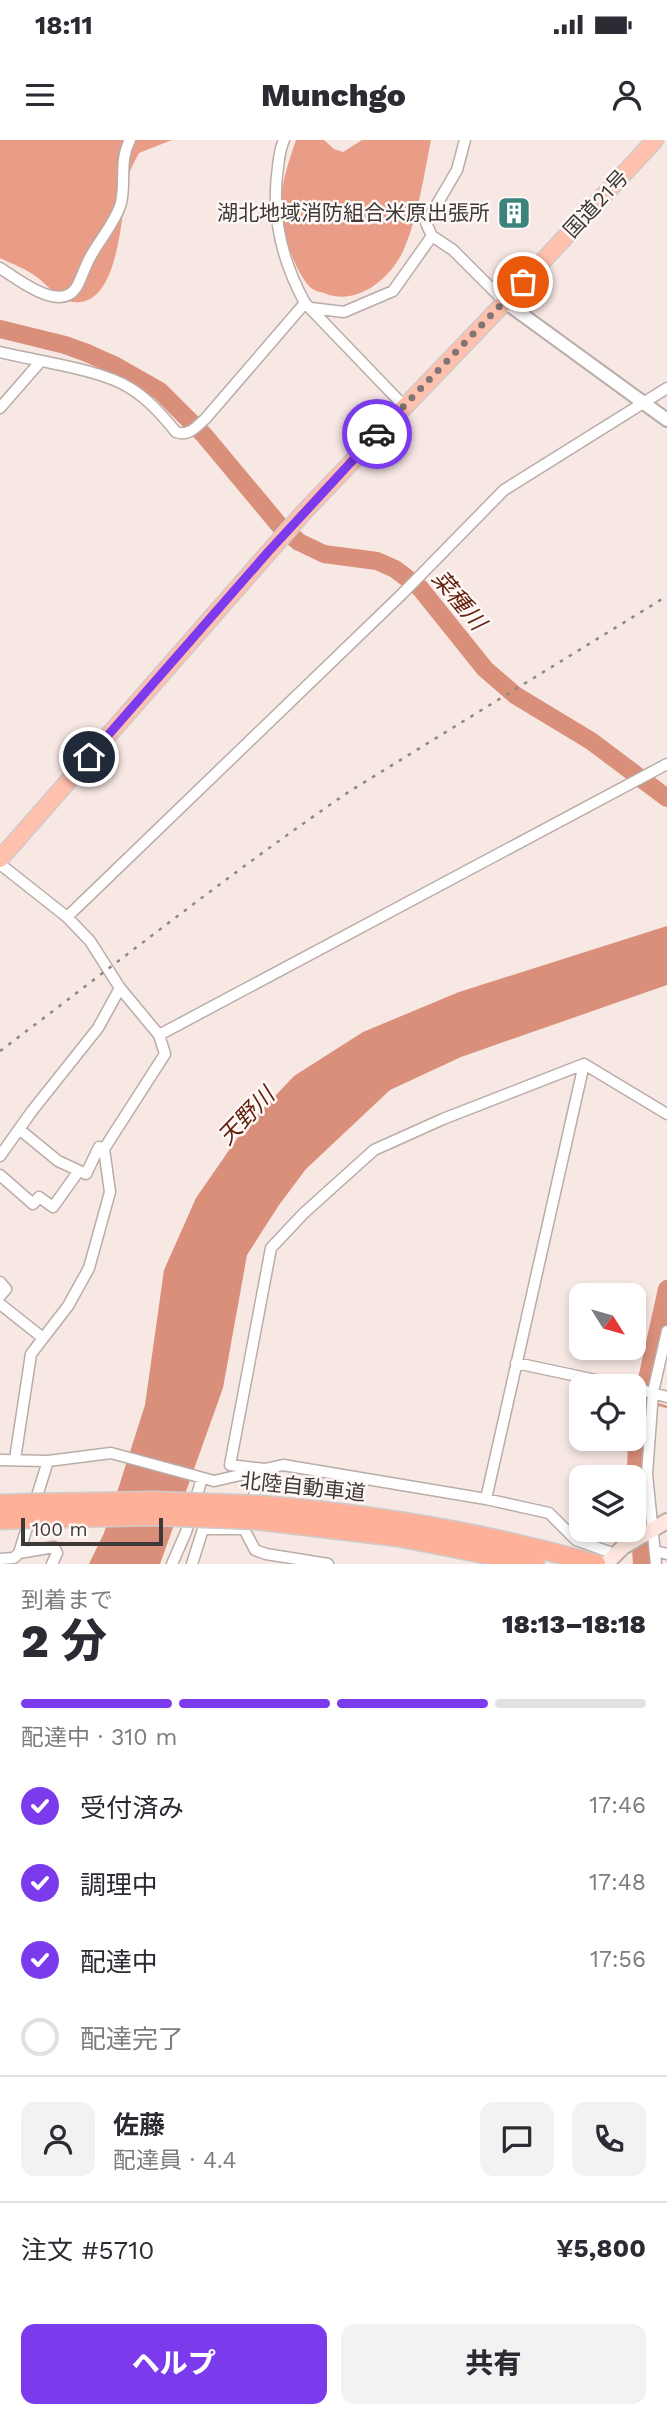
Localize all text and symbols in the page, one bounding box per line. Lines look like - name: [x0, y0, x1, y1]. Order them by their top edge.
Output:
- text: 18:11: [35, 10, 93, 40]
- icon: menu: [21, 76, 59, 114]
- text: Munchgo: [261, 76, 406, 114]
- icon: person: [608, 76, 646, 114]
- street label: 国道21号: [558, 165, 633, 243]
- building icon: 湖北地域消防組合米原出張所: [495, 194, 533, 232]
- place label: 湖北地域消防組合米原出張所: [217, 200, 490, 225]
- pin: [493, 252, 553, 312]
- icon: bag: [504, 263, 542, 301]
- courier: [342, 399, 412, 469]
- icon: car: [358, 415, 396, 453]
- water label: 菜種川: [426, 565, 493, 638]
- pin: [59, 727, 119, 787]
- icon: home: [70, 738, 108, 776]
- water label: 天野川: [213, 1080, 282, 1151]
- north arrow: [569, 1283, 646, 1360]
- map controls: [569, 1283, 646, 1542]
- button: locate: [569, 1374, 646, 1451]
- button: layers: [569, 1465, 646, 1542]
- street label: 北陸自動車道: [239, 1467, 367, 1506]
- scale bar: [21, 1515, 163, 1547]
- text: 100 m: [32, 1518, 88, 1541]
- text: 到着まで: [21, 1587, 113, 1614]
- text: 18:13–18:18: [502, 1609, 646, 1639]
- text: 2 分: [21, 1614, 107, 1668]
- text: 配達中 · 310 m: [21, 1724, 177, 1751]
- icon: check: [21, 1787, 59, 1825]
- text: 17:46: [589, 1792, 646, 1819]
- text: 受付済み: [80, 1793, 184, 1823]
- icon: check: [21, 1864, 59, 1902]
- text: 17:48: [589, 1869, 646, 1896]
- text: 調理中: [80, 1870, 158, 1900]
- icon: check: [21, 1941, 59, 1979]
- text: 17:56: [590, 1946, 646, 1973]
- text: 配達中: [80, 1947, 158, 1977]
- text: 配達完了: [80, 2024, 184, 2054]
- button: person: [21, 2102, 95, 2176]
- button: chat: [480, 2102, 554, 2176]
- button: phone: [572, 2102, 646, 2176]
- text: 佐藤: [113, 2110, 165, 2140]
- text: 配達員 · 4.4: [113, 2147, 237, 2174]
- text: ¥5,800: [556, 2233, 646, 2263]
- text: 注文 #5710: [21, 2235, 155, 2265]
- button: ヘルプ: [21, 2324, 327, 2404]
- button: 共有: [341, 2324, 646, 2404]

